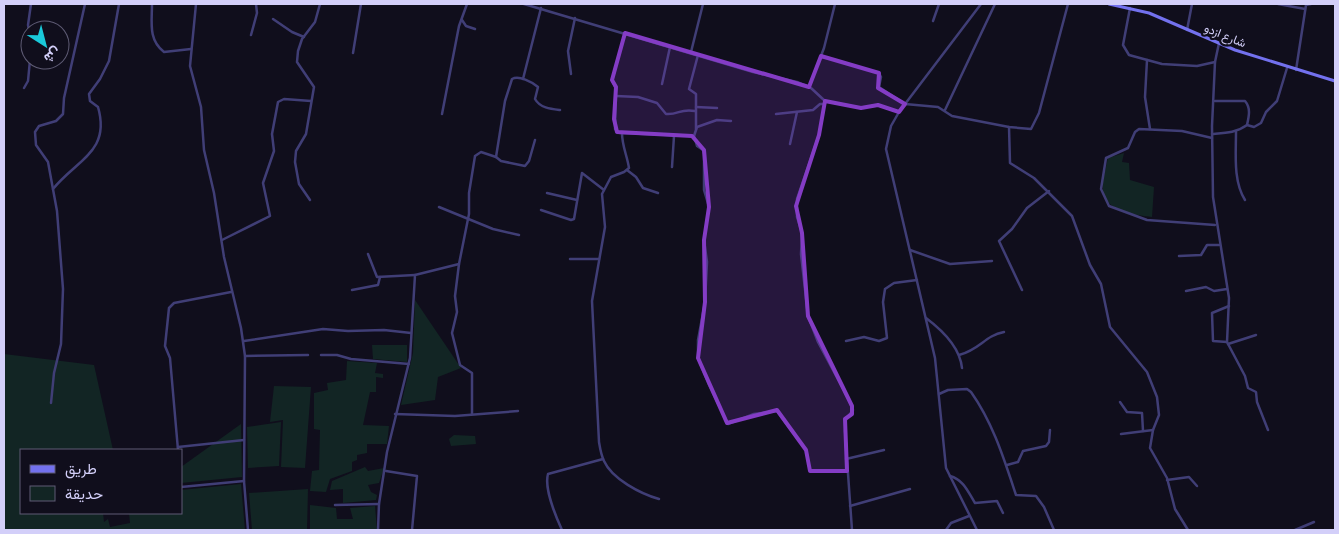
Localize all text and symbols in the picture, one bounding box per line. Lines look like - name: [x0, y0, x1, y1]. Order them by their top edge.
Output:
- north arrow: [20, 20, 70, 70]
- street label: شارع ازدو: [1202, 21, 1248, 52]
- text: ش: [40, 43, 64, 67]
- legend: [20, 449, 182, 514]
- text: طريق: [65, 460, 97, 479]
- text: حديقة: [65, 485, 103, 503]

